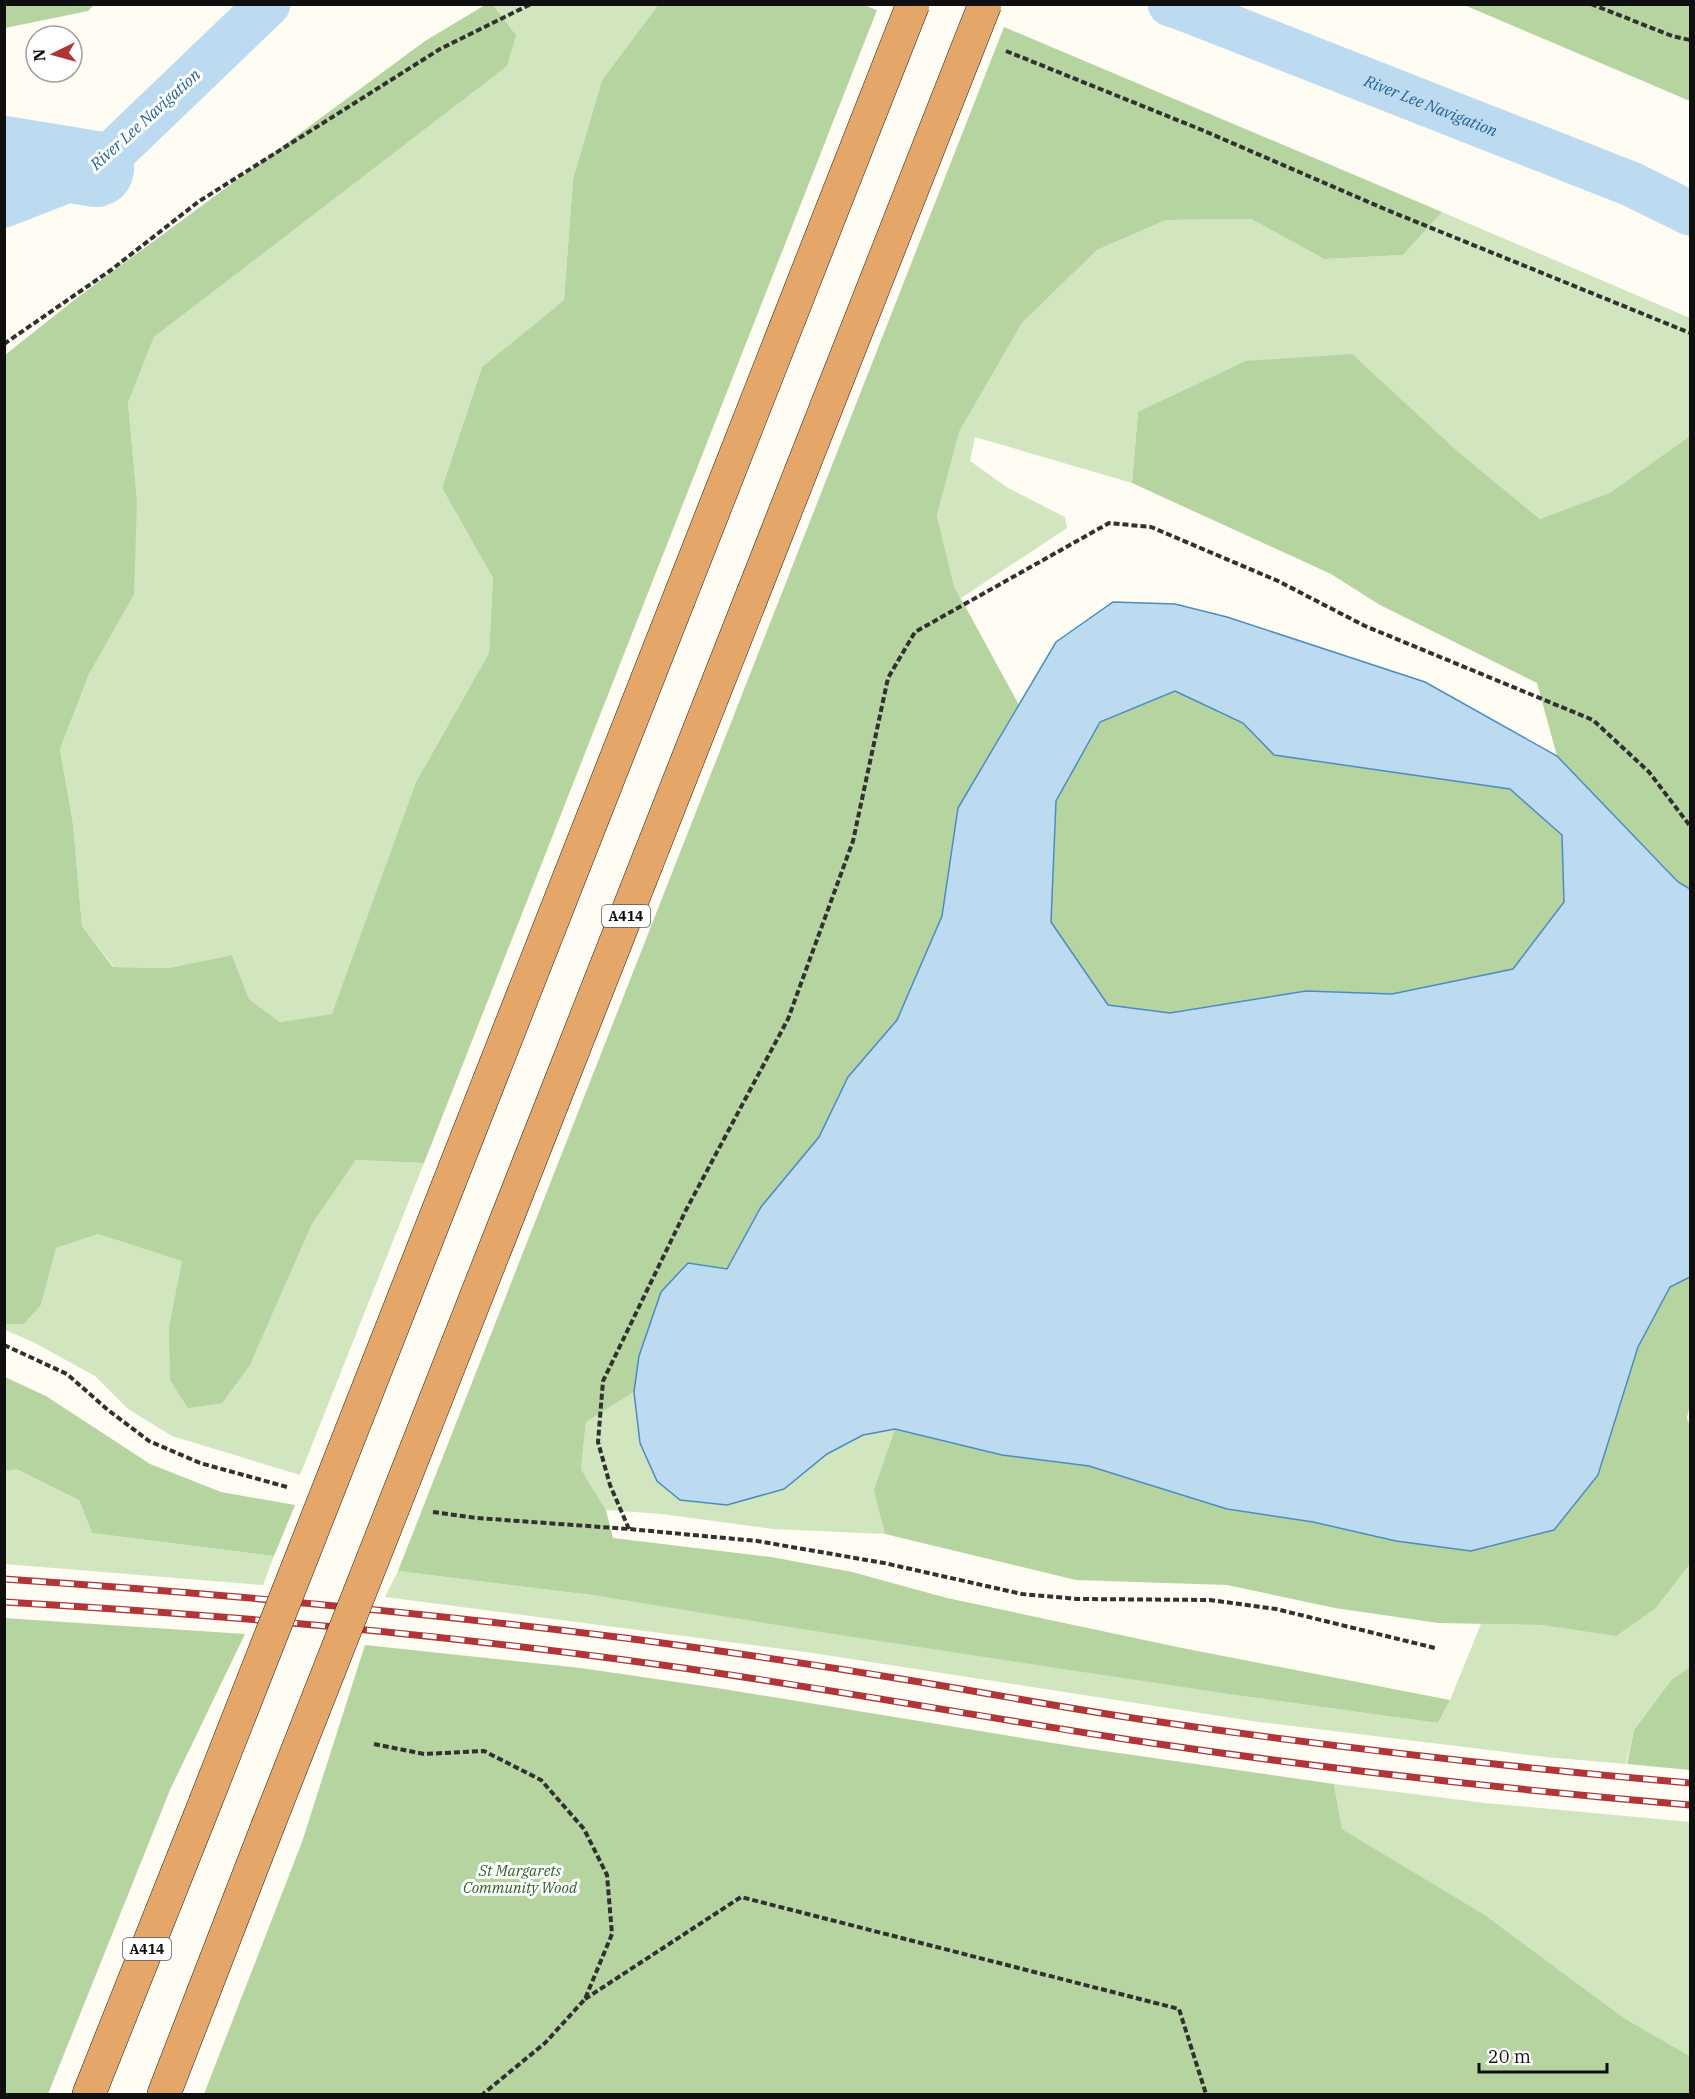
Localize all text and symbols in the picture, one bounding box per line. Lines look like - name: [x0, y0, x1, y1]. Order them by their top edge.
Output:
- north arrow: [24, 24, 84, 84]
- text: N: [29, 48, 50, 62]
- water label: River Lee Navigation: [85, 64, 204, 174]
- water label: River Lee Navigation: [1361, 70, 1500, 141]
- road number: A414: [602, 905, 650, 927]
- park label: St Margarets Community Wood: [463, 1861, 578, 1897]
- road number: A414: [123, 1938, 171, 1960]
- scale bar: [1479, 2036, 1606, 2074]
- text: 20 m: [1488, 2045, 1531, 2068]

